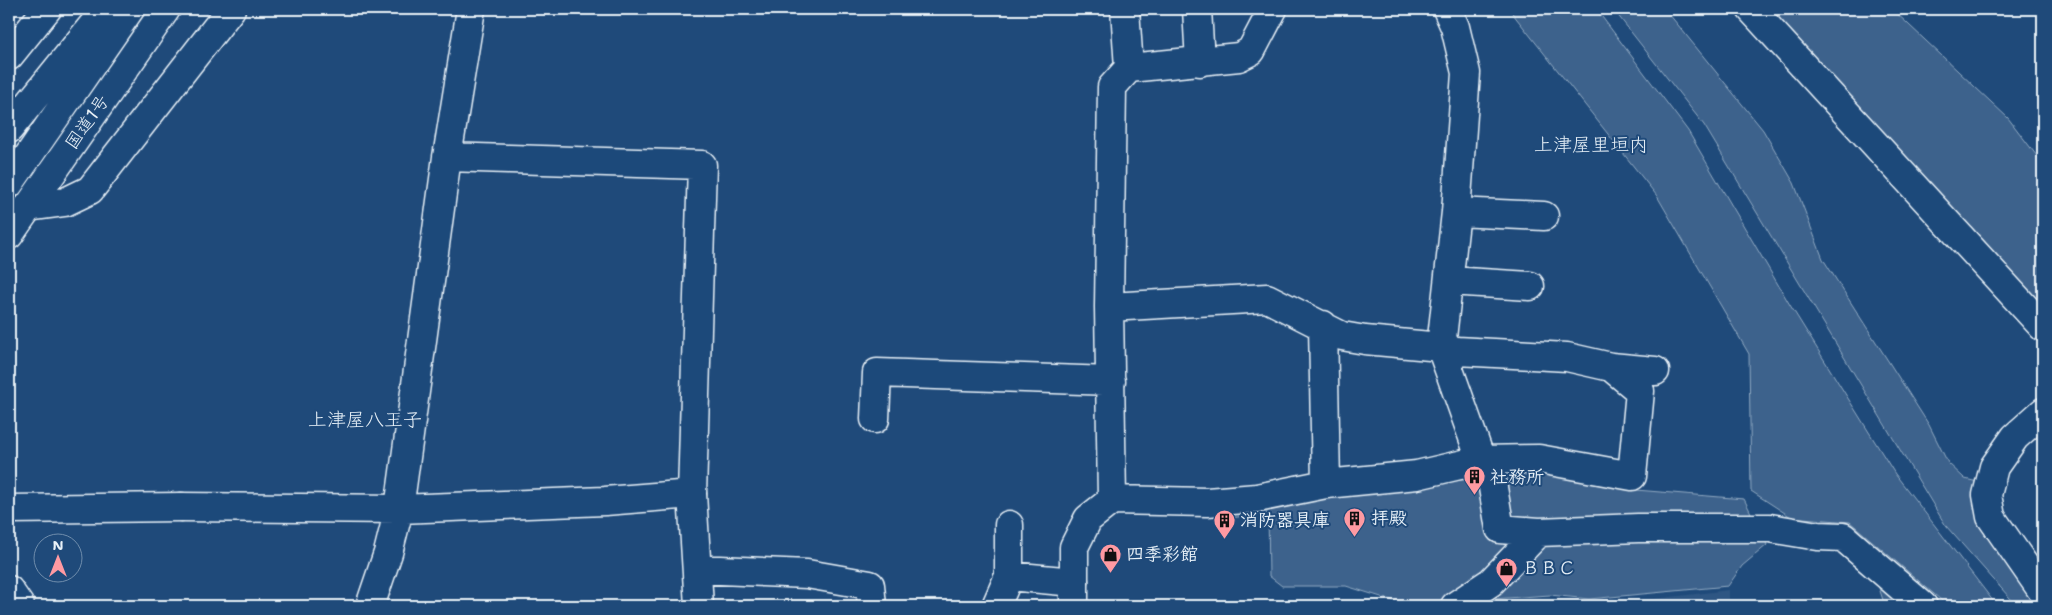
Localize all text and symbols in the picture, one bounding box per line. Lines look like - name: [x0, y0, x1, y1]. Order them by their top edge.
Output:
- street label: 国道1号: [60, 90, 114, 154]
- district label: 上津屋里垣内: [1534, 132, 1648, 157]
- district label: 上津屋八王子: [308, 407, 422, 432]
- building icon: 社務所: [1462, 465, 1486, 496]
- place label: 社務所: [1490, 465, 1544, 489]
- building icon: 拝殿: [1343, 506, 1367, 537]
- place label: 拝殿: [1371, 506, 1407, 530]
- building icon: 消防器具庫: [1212, 508, 1236, 539]
- place label: 消防器具庫: [1240, 508, 1330, 532]
- north arrow: [32, 532, 82, 582]
- text: N: [52, 536, 64, 554]
- shop icon: 四季彩館: [1098, 542, 1122, 573]
- place label: 四季彩館: [1126, 542, 1198, 566]
- shop icon: ＢＢＣ: [1494, 556, 1518, 587]
- place label: ＢＢＣ: [1522, 556, 1576, 580]

